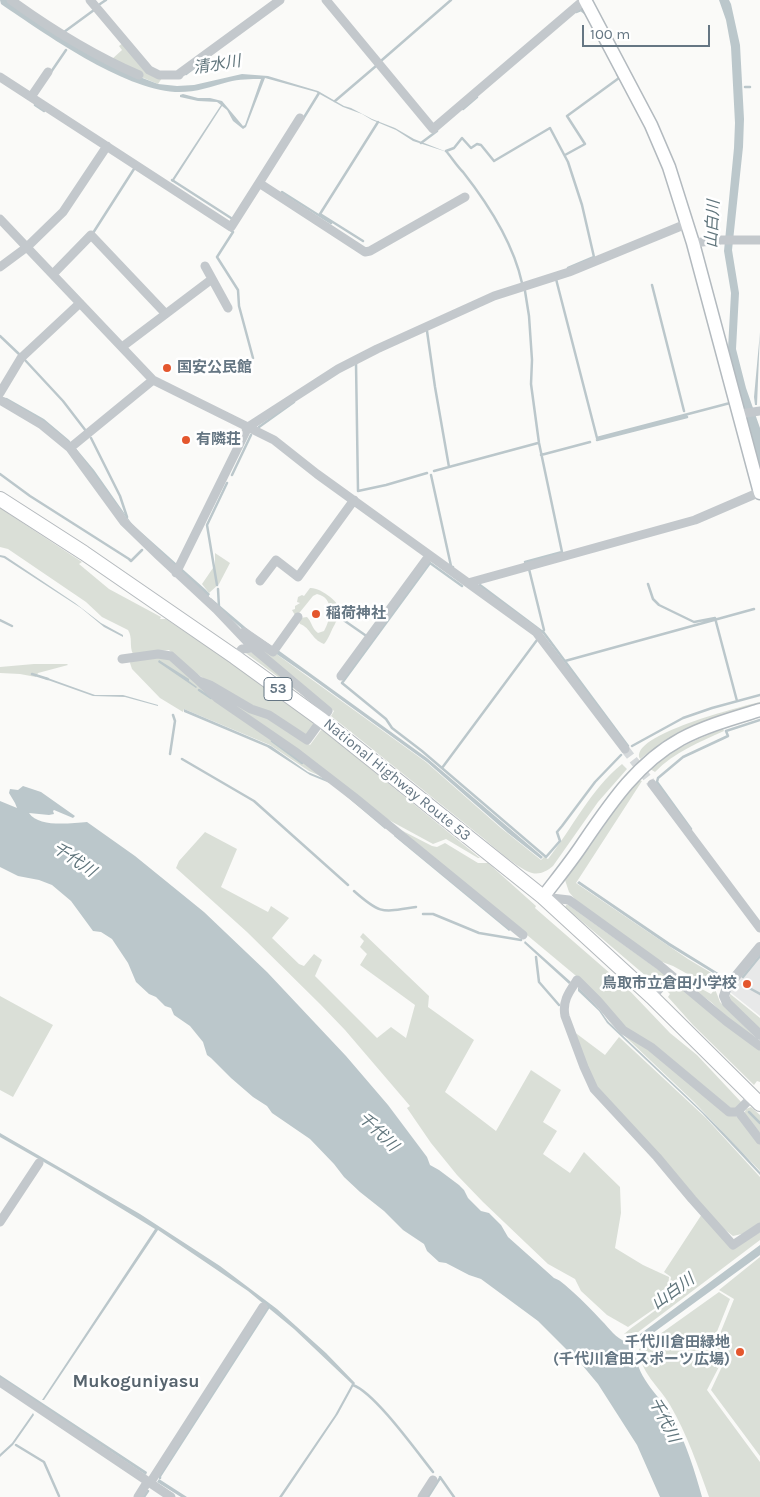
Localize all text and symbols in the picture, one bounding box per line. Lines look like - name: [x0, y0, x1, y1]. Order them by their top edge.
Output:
- scale bar: [585, 15, 712, 47]
- text: 100 m: [590, 25, 630, 43]
- water label: 清水川: [192, 52, 242, 78]
- water label: 山白川: [702, 200, 724, 248]
- place label: 国安公民館: [177, 359, 252, 377]
- marker: 国安公民館: [161, 362, 173, 374]
- place label: 有隣荘: [196, 431, 241, 449]
- marker: 有隣荘: [180, 434, 192, 446]
- place label: 稲荷神社: [326, 605, 386, 623]
- marker: 稲荷神社: [310, 608, 322, 620]
- road number: 53: [264, 678, 292, 701]
- street label: National Highway Route 53: [320, 715, 474, 845]
- water label: 千代川: [49, 839, 99, 881]
- place label: 鳥取市立倉田小学校: [602, 975, 737, 993]
- marker: 鳥取市立倉田小学校: [741, 978, 753, 990]
- water label: 千代川: [354, 1108, 402, 1156]
- water label: 山白川: [648, 1270, 698, 1314]
- place label: 千代川倉田緑地 (千代川倉田スポーツ広場): [553, 1334, 730, 1369]
- marker: 千代川倉田緑地 (千代川倉田スポーツ広場): [734, 1346, 746, 1358]
- district label: Mukoguniyasu: [72, 1371, 200, 1393]
- water label: 千代川: [645, 1394, 683, 1446]

